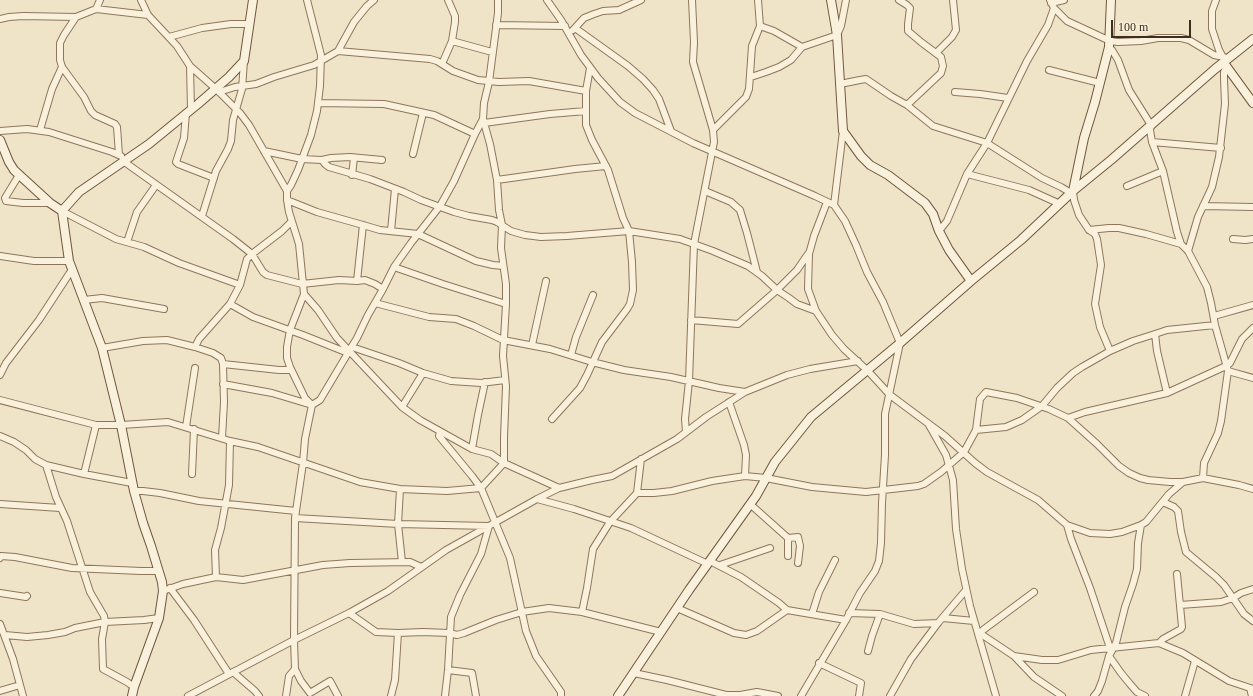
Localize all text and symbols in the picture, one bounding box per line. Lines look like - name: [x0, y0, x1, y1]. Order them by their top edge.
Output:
- scale bar: [1113, 12, 1193, 38]
- text: 100 m: [1118, 20, 1148, 34]

